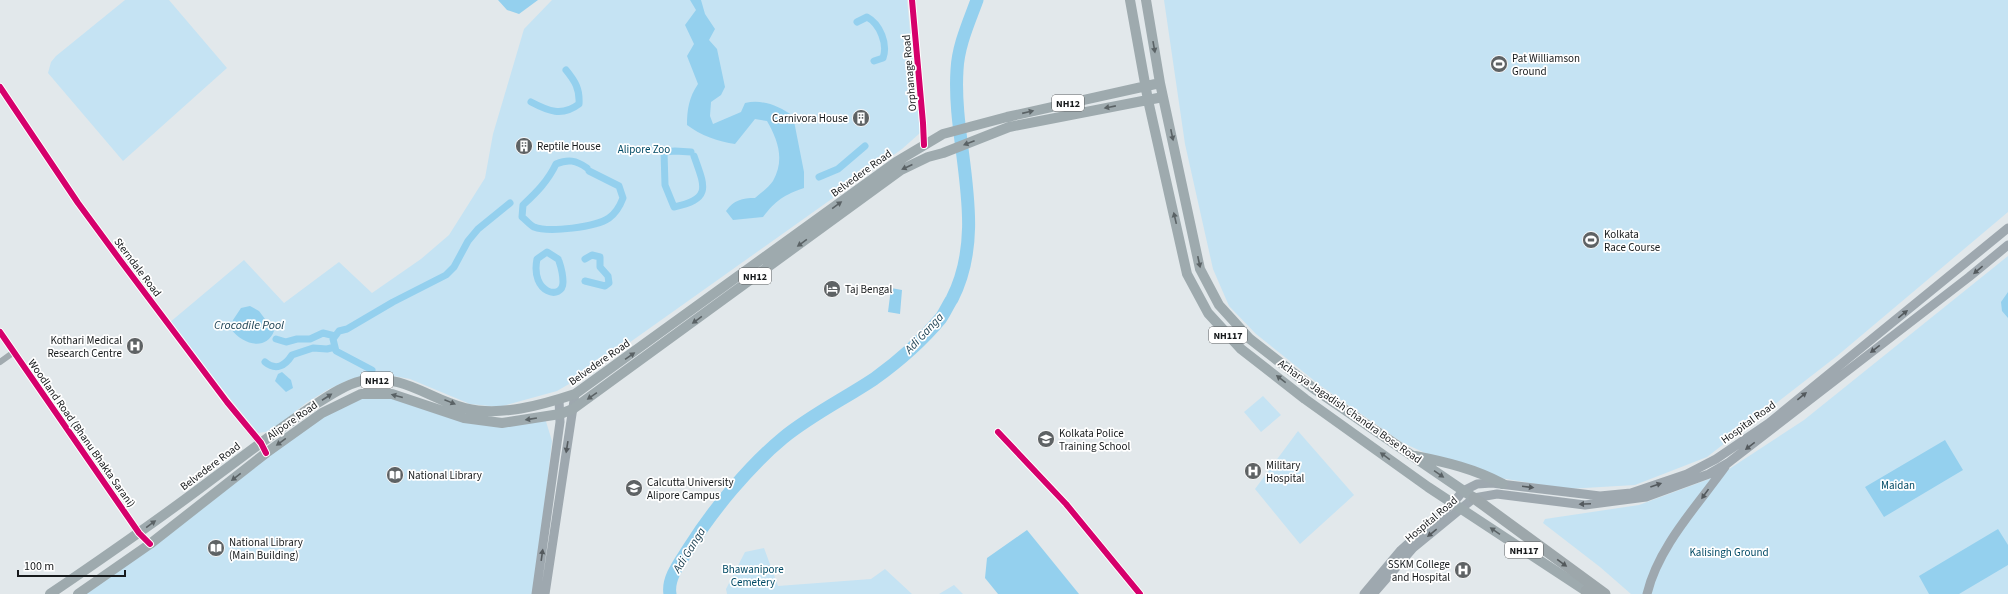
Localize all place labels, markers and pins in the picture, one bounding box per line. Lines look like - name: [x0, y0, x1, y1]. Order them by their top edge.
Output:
- place label: Pat Williamson Ground: [1512, 51, 1580, 79]
- sports icon: Pat Williamson Ground: [1489, 54, 1509, 74]
- building icon: Carnivora House: [851, 108, 871, 128]
- place label: Carnivora House: [772, 111, 849, 126]
- building icon: Reptile House: [514, 136, 534, 156]
- place label: Reptile House: [537, 139, 601, 154]
- place label: Kolkata Race Course: [1604, 227, 1661, 255]
- sports icon: Kolkata Race Course: [1581, 230, 1601, 250]
- hotel icon: Taj Bengal: [822, 279, 842, 299]
- place label: Taj Bengal: [845, 282, 892, 297]
- place label: Kothari Medical Research Centre: [47, 333, 123, 361]
- hospital icon: Kothari Medical Research Centre: [125, 336, 145, 356]
- place label: Kolkata Police Training School: [1059, 426, 1130, 454]
- school or university icon: Kolkata Police Training School: [1036, 429, 1056, 449]
- place label: Military Hospital: [1266, 458, 1305, 486]
- hospital icon: Military Hospital: [1243, 461, 1263, 481]
- library icon: National Library: [385, 465, 405, 485]
- place label: National Library: [408, 468, 482, 483]
- place label: Calcutta University Alipore Campus: [647, 475, 734, 503]
- school or university icon: Calcutta University Alipore Campus: [624, 478, 644, 498]
- place label: National Library (Main Building): [229, 535, 303, 563]
- library icon: National Library (Main Building): [206, 538, 226, 558]
- place label: SSKM College and Hospital: [1388, 557, 1451, 585]
- hospital icon: SSKM College and Hospital: [1453, 560, 1473, 580]

